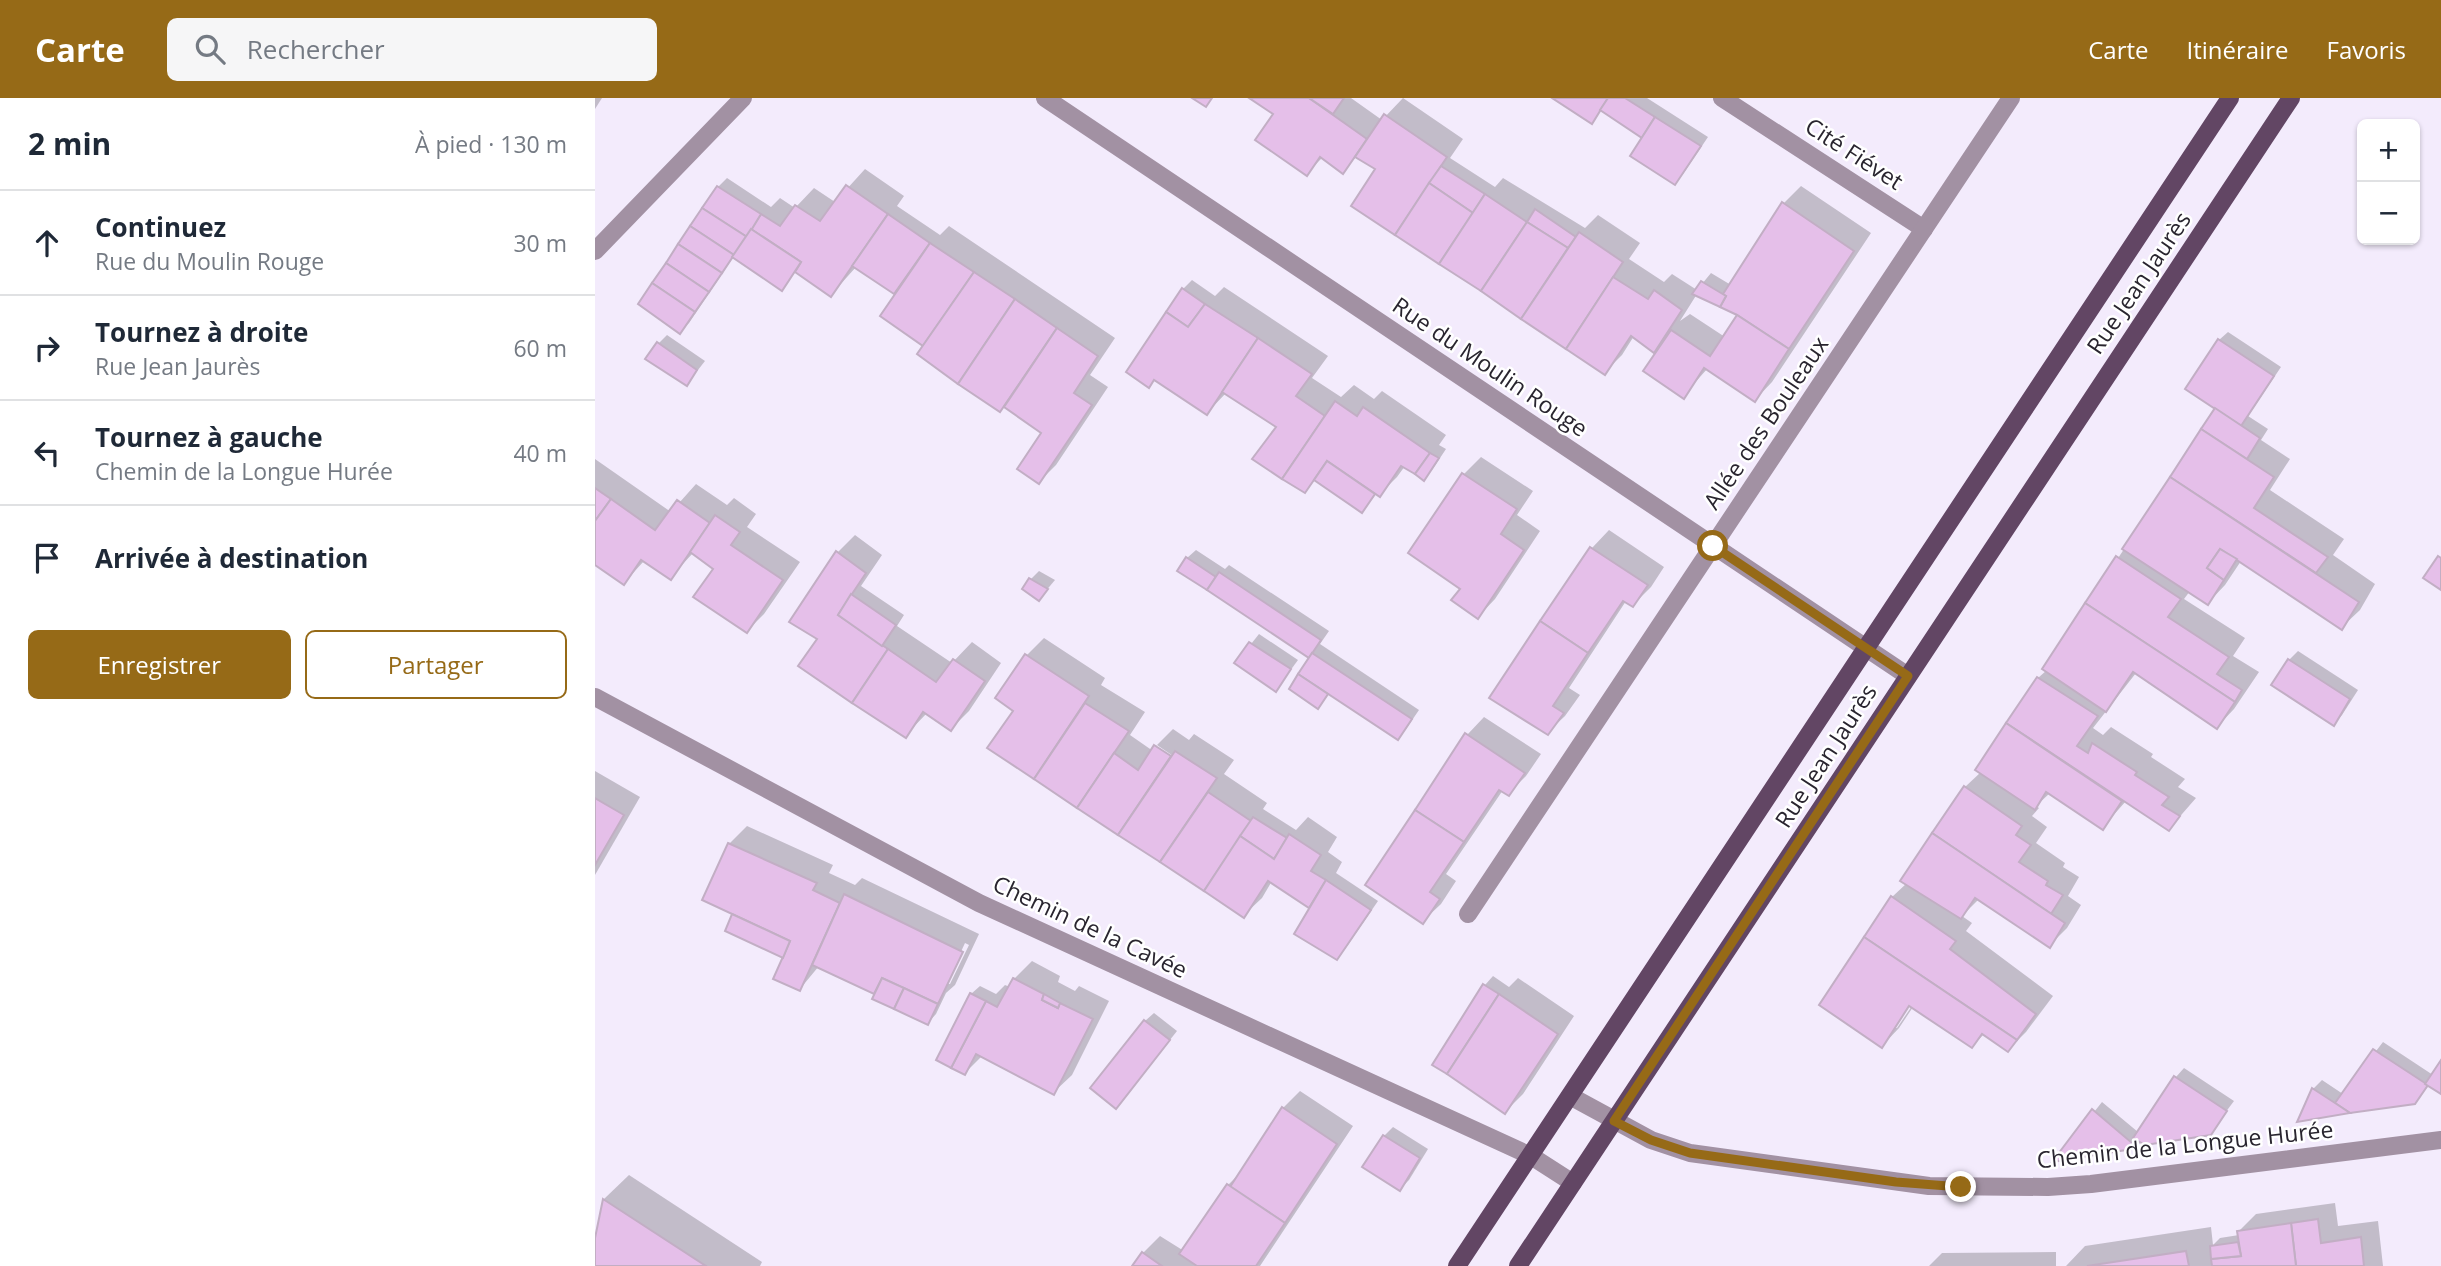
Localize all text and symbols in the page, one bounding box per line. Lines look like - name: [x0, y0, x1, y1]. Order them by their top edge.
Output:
- search box: [167, 18, 657, 81]
- text: Carte: [35, 27, 125, 72]
- icon: search: [191, 30, 229, 68]
- text: Rechercher: [247, 31, 385, 67]
- text: Carte: [2088, 33, 2149, 66]
- text: Itinéraire: [2187, 33, 2289, 66]
- text: Favoris: [2327, 33, 2406, 66]
- street label: Cité Fiévet: [1799, 110, 1910, 197]
- map controls: [2357, 119, 2420, 245]
- button: +: [2357, 119, 2420, 182]
- text: 2 min: [28, 123, 111, 164]
- text: À pied · 130 m: [415, 128, 567, 160]
- button: −: [2357, 182, 2420, 245]
- street label: Rue Jean Jaurès: [2079, 205, 2198, 360]
- text: Continuez: [95, 209, 226, 245]
- icon: ahead: [28, 224, 66, 262]
- text: 30 m: [513, 227, 567, 259]
- text: Rue du Moulin Rouge: [95, 245, 324, 277]
- street label: Rue du Moulin Rouge: [1387, 289, 1595, 444]
- text: Tournez à droite: [95, 314, 308, 350]
- icon: right: [28, 329, 66, 367]
- street label: Allée des Bouleaux: [1695, 330, 1835, 515]
- text: 60 m: [513, 332, 567, 364]
- text: Rue Jean Jaurès: [95, 350, 260, 382]
- text: Tournez à gauche: [95, 419, 323, 455]
- icon: left: [28, 434, 66, 472]
- text: 40 m: [513, 437, 567, 469]
- text: Chemin de la Longue Hurée: [95, 455, 393, 487]
- route start: [1697, 530, 1728, 561]
- icon: arrive: [28, 539, 66, 577]
- text: Arrivée à destination: [95, 540, 368, 576]
- button: Enregistrer: [28, 630, 291, 699]
- button: Partager: [305, 630, 567, 699]
- street label: Rue Jean Jaurès: [1767, 677, 1884, 834]
- street label: Chemin de la Cavée: [988, 867, 1193, 985]
- street label: Chemin de la Longue Hurée: [2035, 1113, 2335, 1175]
- route end: [1945, 1171, 1976, 1202]

